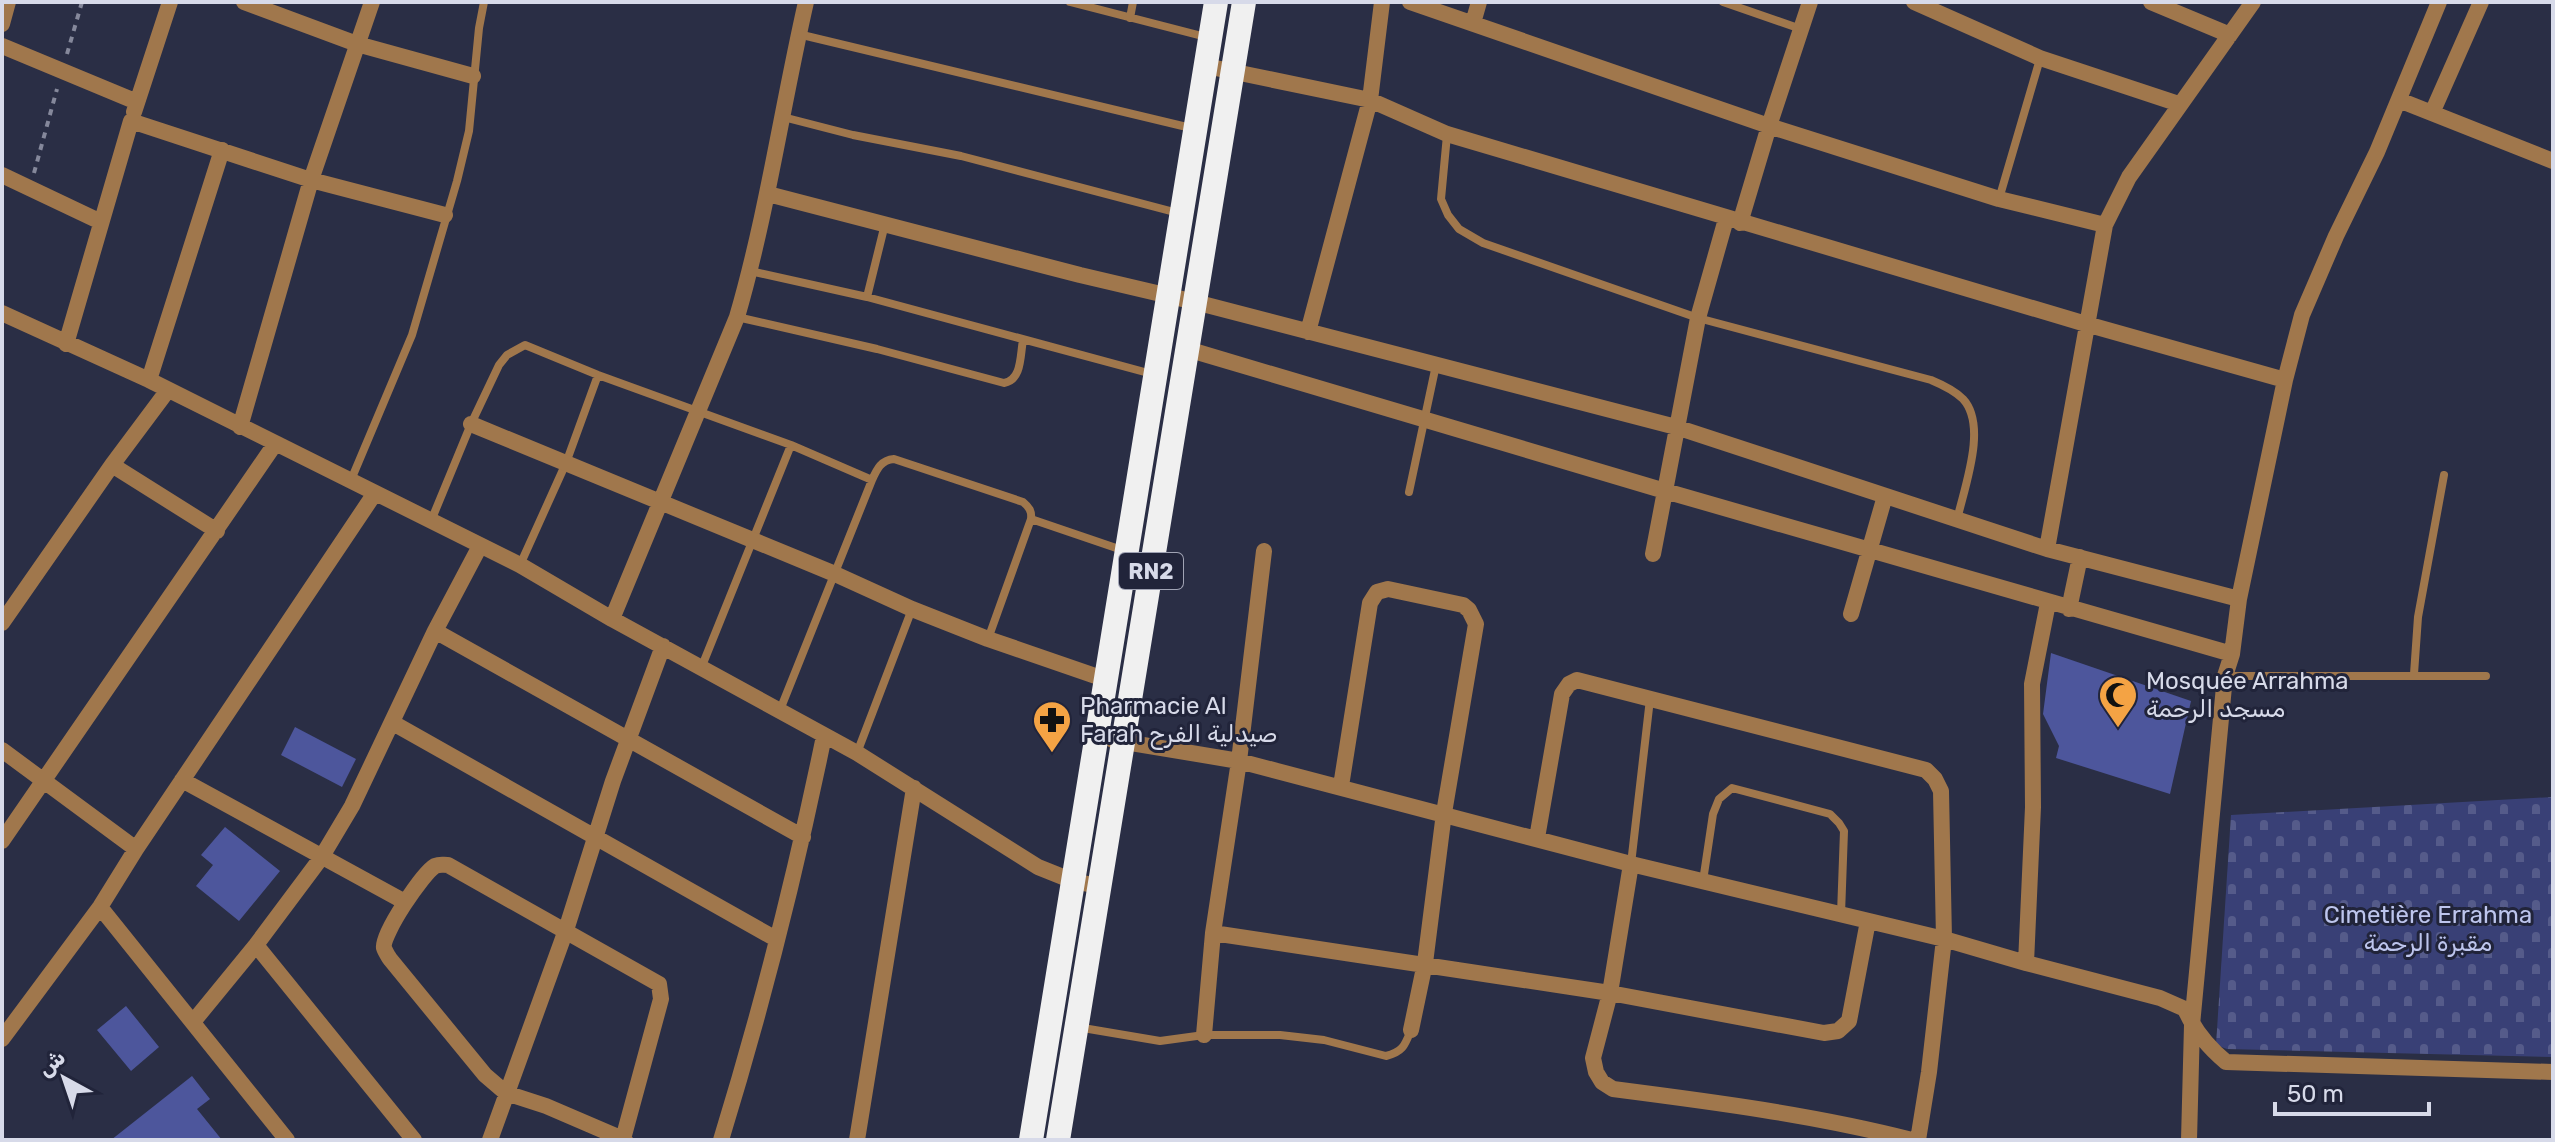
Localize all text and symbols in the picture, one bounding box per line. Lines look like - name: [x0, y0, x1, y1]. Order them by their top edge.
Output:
- road number: RN2: [1119, 553, 1183, 589]
- place label: Mosquée Arrahma مسجد الرحمة: [2146, 667, 2349, 723]
- mosque icon: Mosquée Arrahma مسجد الرحمة: [2097, 674, 2139, 729]
- place label: Pharmacie Al Farah صيدلية الفرح: [1080, 692, 1277, 750]
- pharmacy icon: Pharmacie Al Farah صيدلية الفرح: [1031, 699, 1073, 754]
- park label: Cimetière Errahma مقبرة الرحمة: [2324, 901, 2532, 957]
- north arrow: [24, 1038, 104, 1118]
- text: ش: [32, 1044, 71, 1082]
- scale bar: [2275, 1066, 2429, 1116]
- text: 50 m: [2287, 1080, 2344, 1108]

